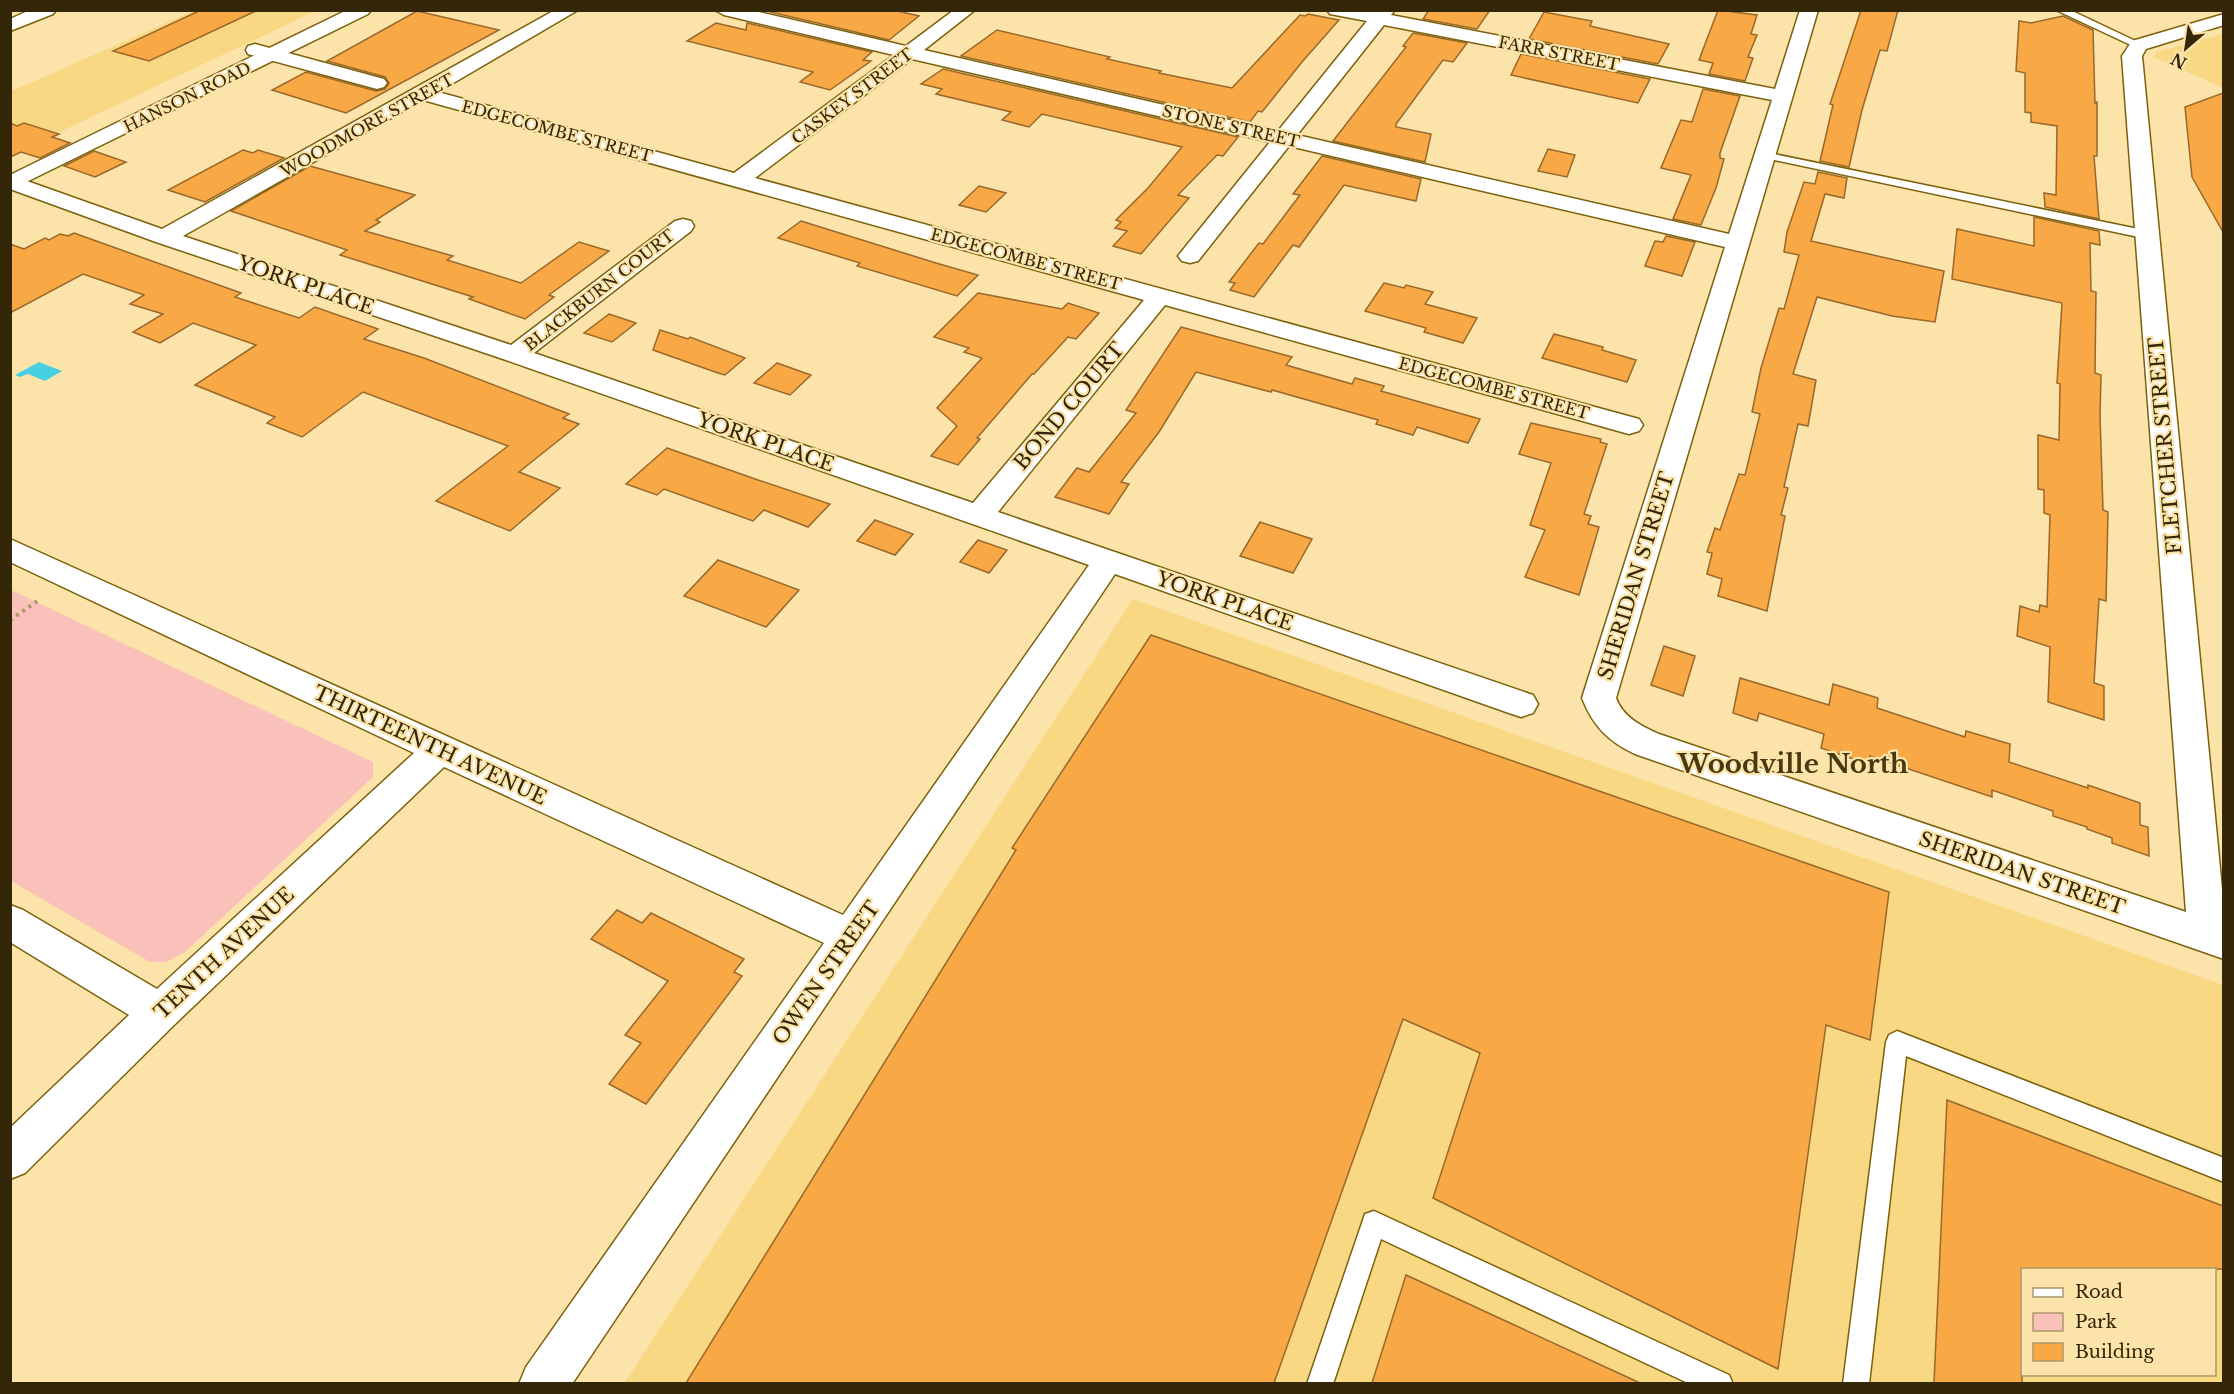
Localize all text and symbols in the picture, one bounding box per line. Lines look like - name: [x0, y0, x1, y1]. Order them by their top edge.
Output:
- north arrow: [2156, 18, 2216, 78]
- street label: FARR STREET: [1497, 31, 1621, 75]
- street label: CASKEY STREET: [787, 44, 917, 148]
- text: N: [2167, 49, 2190, 74]
- street label: HANSON ROAD: [120, 57, 254, 137]
- street label: WOODMORE STREET: [276, 69, 457, 182]
- street label: EDGECOMBE STREET: [459, 96, 655, 166]
- street label: STONE STREET: [1160, 100, 1302, 152]
- street label: EDGECOMBE STREET: [928, 224, 1124, 294]
- street label: BLACKBURN COURT: [520, 225, 678, 355]
- street label: YORK PLACE: [234, 250, 378, 320]
- street label: FLETCHER STREET: [2144, 336, 2186, 556]
- street label: BOND COURT: [1009, 337, 1129, 475]
- street label: EDGECOMBE STREET: [1396, 353, 1592, 423]
- street label: YORK PLACE: [694, 407, 838, 477]
- street label: SHERIDAN STREET: [1593, 469, 1679, 683]
- street label: YORK PLACE: [1153, 566, 1297, 636]
- street label: THIRTEENTH AVENUE: [310, 680, 550, 810]
- district label: Woodville North: [1677, 748, 1909, 780]
- street label: SHERIDAN STREET: [1916, 826, 2128, 920]
- street label: TENTH AVENUE: [149, 882, 299, 1024]
- street label: OWEN STREET: [767, 897, 885, 1049]
- legend: [2021, 1268, 2216, 1376]
- text: Road: [2075, 1281, 2123, 1303]
- text: Park: [2075, 1311, 2117, 1333]
- text: Building: [2075, 1341, 2154, 1363]

